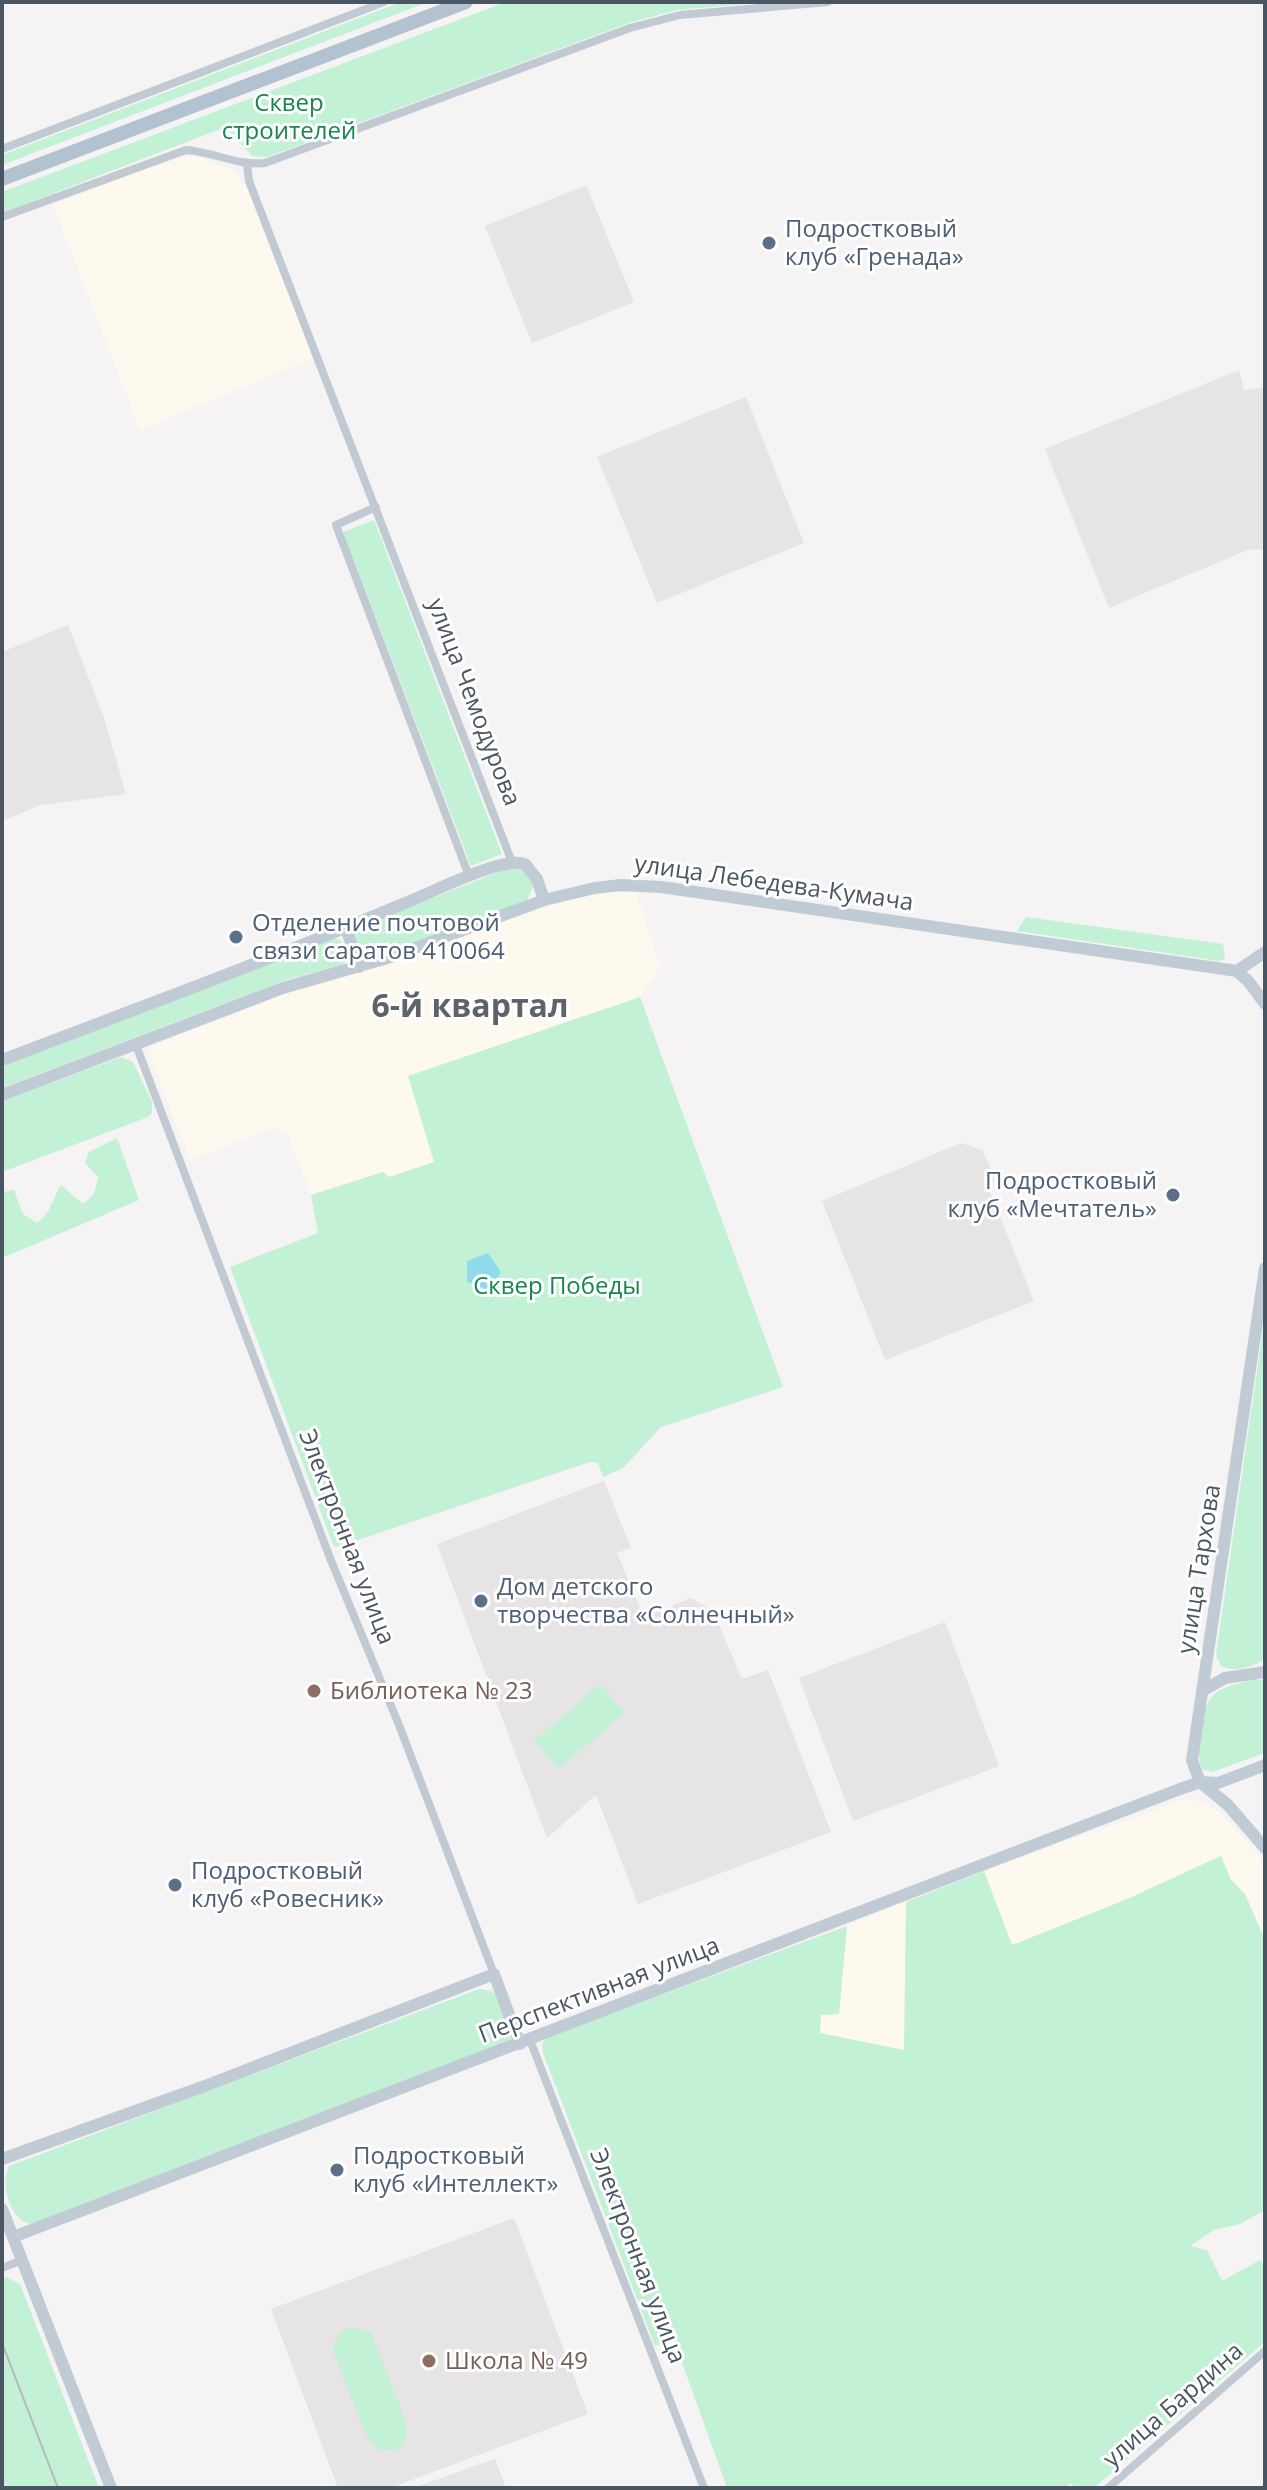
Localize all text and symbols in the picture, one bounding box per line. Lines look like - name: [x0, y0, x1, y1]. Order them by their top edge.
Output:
- park label: Cквер cтроителей: [222, 85, 356, 146]
- place label: Подростковый клуб «Гренада»: [785, 211, 964, 272]
- marker: Подростковый клуб «Гренада»: [760, 234, 778, 252]
- street label: улица Чемодурова: [421, 593, 530, 810]
- street label: улица Лебедева-Кумача: [633, 846, 916, 917]
- place label: Отделение почтовой связи саратов 410064: [252, 905, 505, 966]
- marker: Отделение почтовой связи саратов 410064: [227, 928, 245, 946]
- district label: 6-й квартал: [371, 983, 569, 1026]
- place label: Подростковый клуб «Мечтатель»: [948, 1163, 1157, 1224]
- marker: Подростковый клуб «Мечтатель»: [1164, 1186, 1182, 1204]
- park label: Сквер Победы: [473, 1268, 641, 1301]
- street label: Электронная улица: [292, 1424, 405, 1649]
- street label: улица Тархова: [1168, 1482, 1227, 1656]
- place label: Дом детского творчества «Солнечный»: [497, 1569, 795, 1630]
- marker: Дом детского творчества «Солнечный»: [472, 1592, 490, 1610]
- place label: Библиотека № 23: [330, 1673, 533, 1706]
- marker: Библиотека № 23: [305, 1682, 323, 1700]
- place label: Подростковый клуб «Ровесник»: [191, 1853, 384, 1914]
- marker: Подростковый клуб «Ровесник»: [166, 1876, 184, 1894]
- street label: Перспективная улица: [473, 1927, 724, 2050]
- place label: Подростковый клуб «Интеллект»: [353, 2138, 558, 2199]
- street label: Электронная улица: [583, 2143, 696, 2368]
- marker: Подростковый клуб «Интеллект»: [328, 2161, 346, 2179]
- street label: улица Бардина: [1095, 2334, 1249, 2474]
- place label: Школа № 49: [445, 2343, 588, 2376]
- marker: Школа № 49: [420, 2352, 438, 2370]

